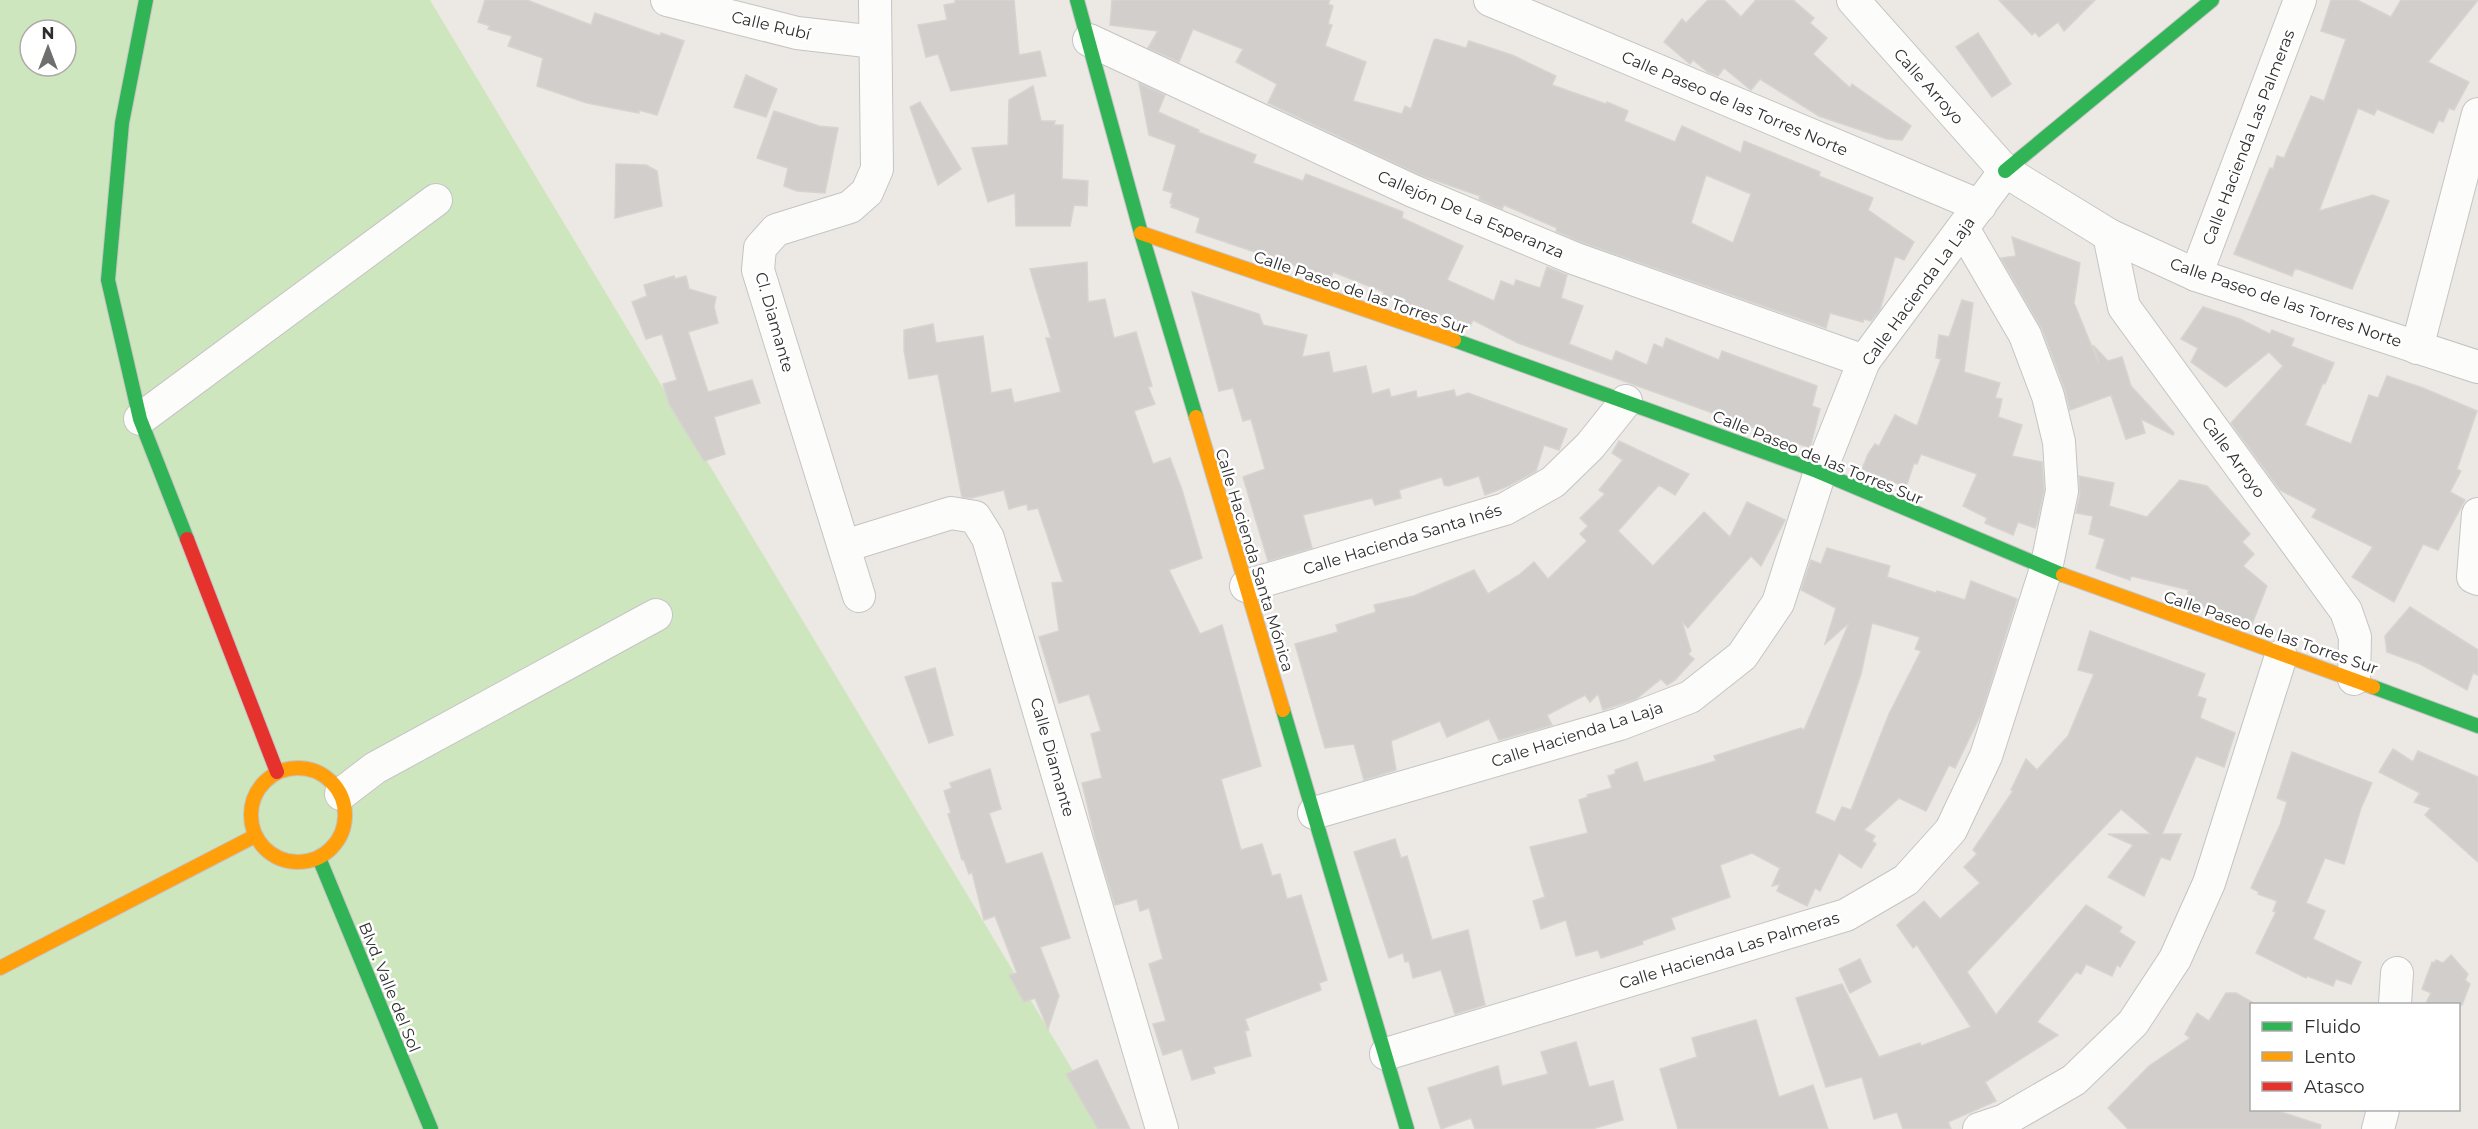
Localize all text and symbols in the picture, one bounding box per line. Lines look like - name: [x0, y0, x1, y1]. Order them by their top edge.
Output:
- street label: Calle Rubí: [729, 7, 813, 44]
- north arrow: [18, 18, 78, 78]
- text: N: [42, 24, 54, 43]
- street label: Calle Hacienda Las Palmeras: [2199, 27, 2298, 248]
- street label: Calle Arroyo: [1890, 45, 1968, 128]
- street label: Calle Paseo de las Torres Norte: [1619, 47, 1851, 160]
- street label: Callejón De La Esperanza: [1375, 166, 1567, 262]
- street label: Calle Hacienda La Laja: [1858, 213, 1979, 369]
- street label: Calle Paseo de las Torres Sur: [1251, 247, 1471, 338]
- street label: Calle Paseo de las Torres Norte: [2167, 254, 2404, 351]
- street label: Cl. Diamante: [751, 270, 798, 374]
- street label: Calle Paseo de las Torres Sur: [1710, 406, 1926, 509]
- street label: Calle Arroyo: [2198, 413, 2269, 501]
- street label: Calle Hacienda Santa Mónica: [1211, 446, 1298, 674]
- street label: Calle Hacienda Santa Inés: [1301, 500, 1504, 579]
- street label: Calle Paseo de las Torres Sur: [2161, 587, 2381, 678]
- street label: Calle Diamante: [1026, 695, 1079, 819]
- street label: Calle Hacienda La Laja: [1489, 698, 1665, 771]
- street label: Calle Hacienda Las Palmeras: [1617, 908, 1842, 993]
- street label: Blvd. Valle del Sol: [355, 919, 424, 1055]
- legend: [2250, 1003, 2460, 1111]
- text: Fluido: [2304, 1016, 2361, 1038]
- text: Lento: [2304, 1046, 2356, 1068]
- text: Atasco: [2304, 1076, 2364, 1098]

